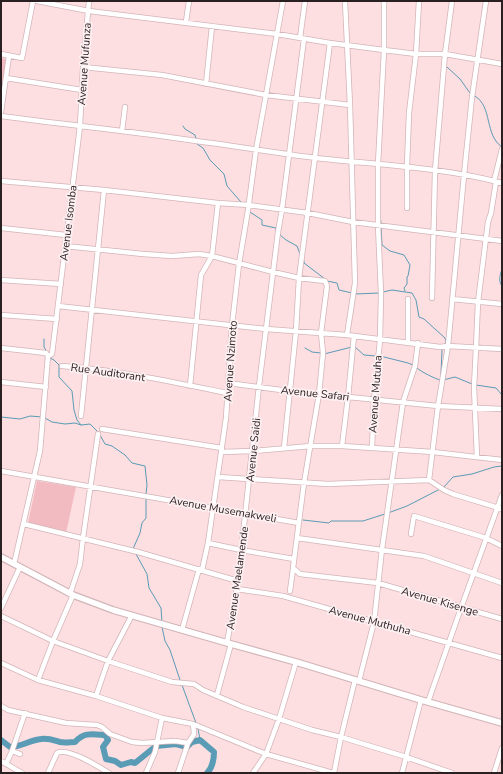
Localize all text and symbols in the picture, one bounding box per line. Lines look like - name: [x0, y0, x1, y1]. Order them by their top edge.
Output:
- street label: Avenue Mufunza: [74, 22, 95, 106]
- street label: Avenue Isomba: [56, 184, 81, 262]
- street label: Avenue Nzimoto: [220, 320, 241, 402]
- street label: Avenue Mutuha: [365, 354, 386, 433]
- street label: Rue Auditorant: [70, 360, 146, 385]
- street label: Avenue Safari: [280, 382, 350, 405]
- street label: Avenue Saidi: [243, 417, 264, 483]
- street label: Avenue Musemakweli: [168, 493, 278, 526]
- street label: Avenue Maelamende: [223, 525, 252, 631]
- street label: Avenue Kisenge: [400, 583, 480, 620]
- street label: Avenue Muthuha: [327, 602, 413, 639]

